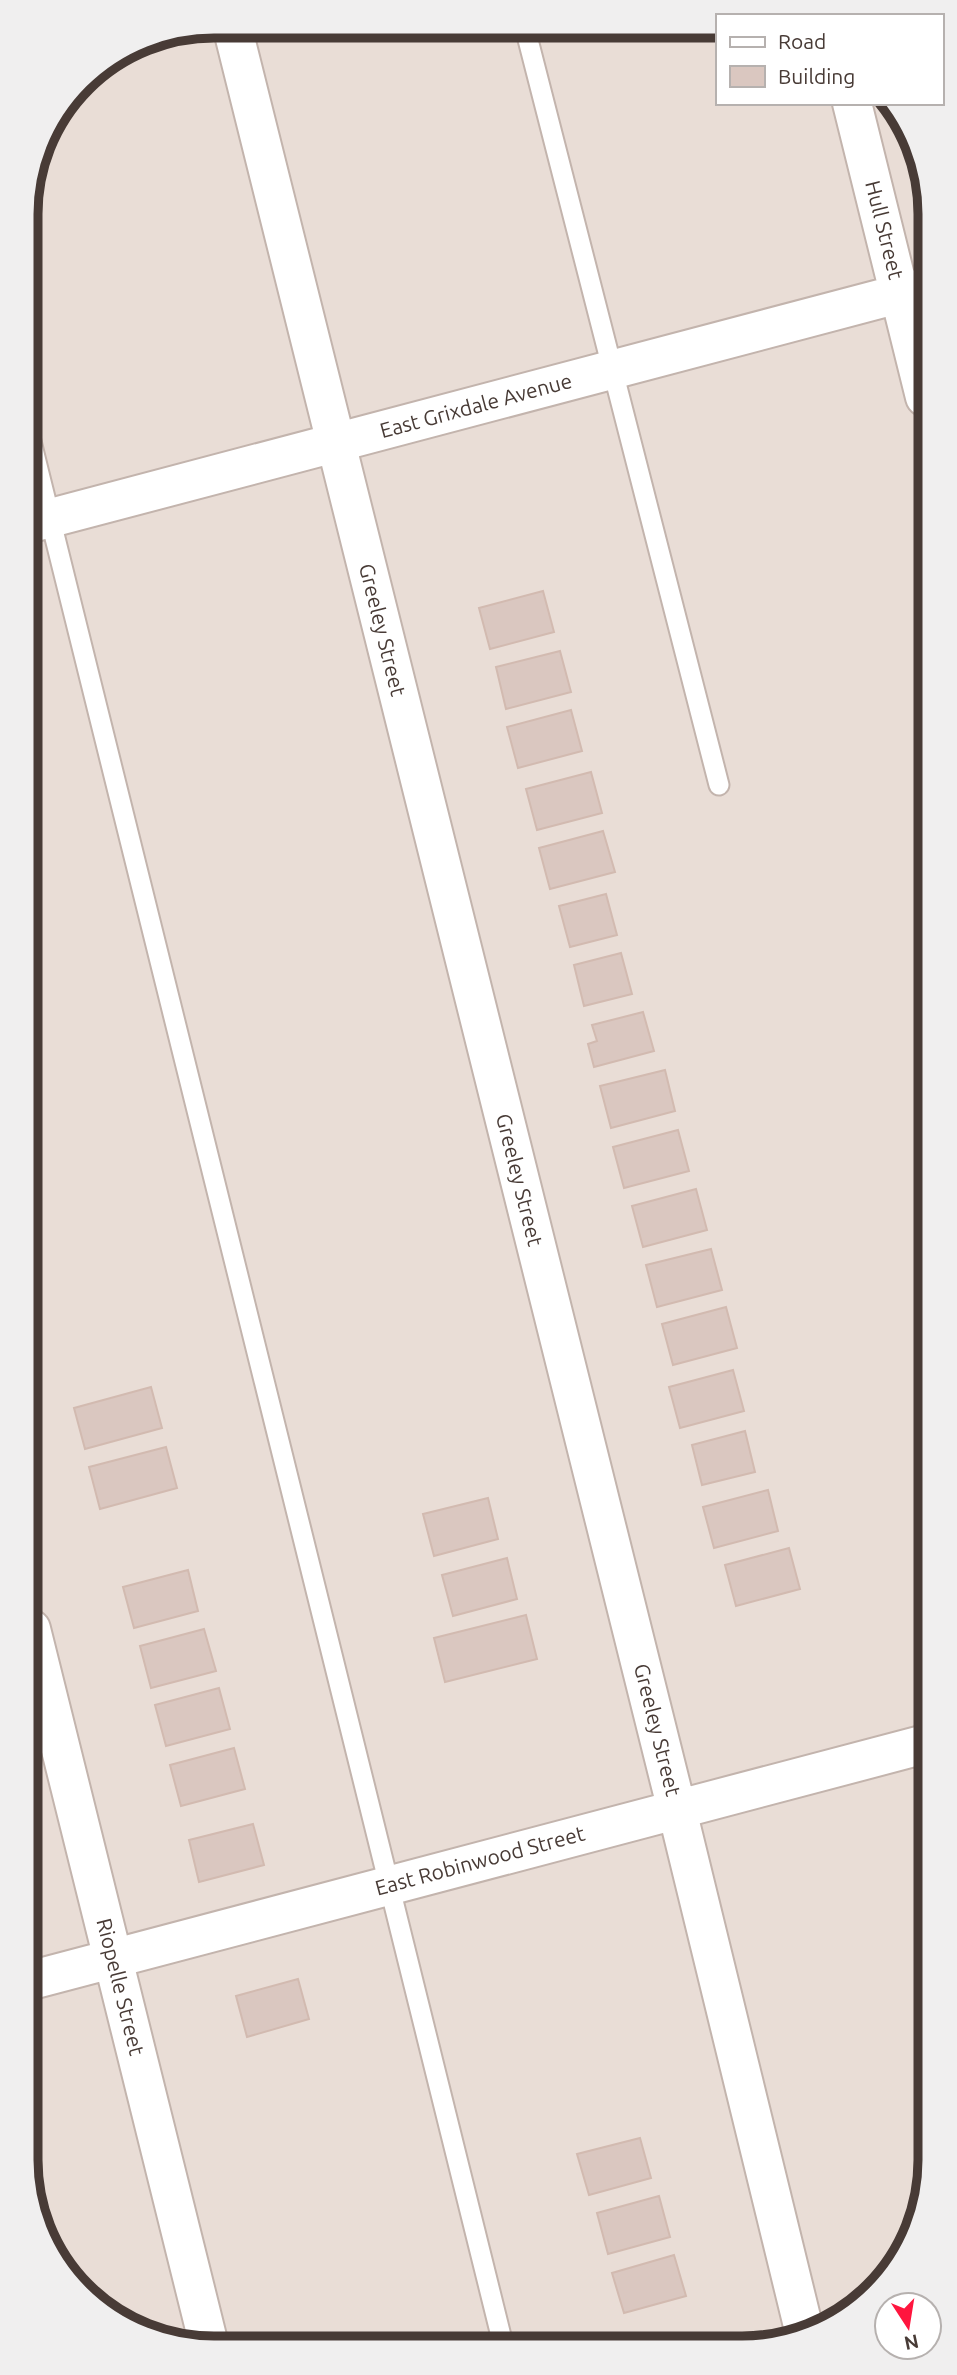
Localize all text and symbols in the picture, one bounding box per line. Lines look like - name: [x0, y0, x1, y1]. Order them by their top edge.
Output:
- legend: [716, 14, 943, 105]
- text: Road: [778, 29, 826, 53]
- text: Building: [778, 64, 855, 88]
- street label: Hull Street: [861, 178, 909, 282]
- street label: East Grixdale Avenue: [377, 368, 574, 442]
- street label: Greeley Street: [355, 561, 411, 698]
- street label: Greeley Street: [492, 1111, 548, 1248]
- street label: Greeley Street: [630, 1661, 686, 1798]
- street label: East Robinwood Street: [372, 1820, 587, 1900]
- street label: Riopelle Street: [92, 1916, 150, 2058]
- north arrow: [873, 2291, 943, 2361]
- text: N: [902, 2330, 921, 2355]

